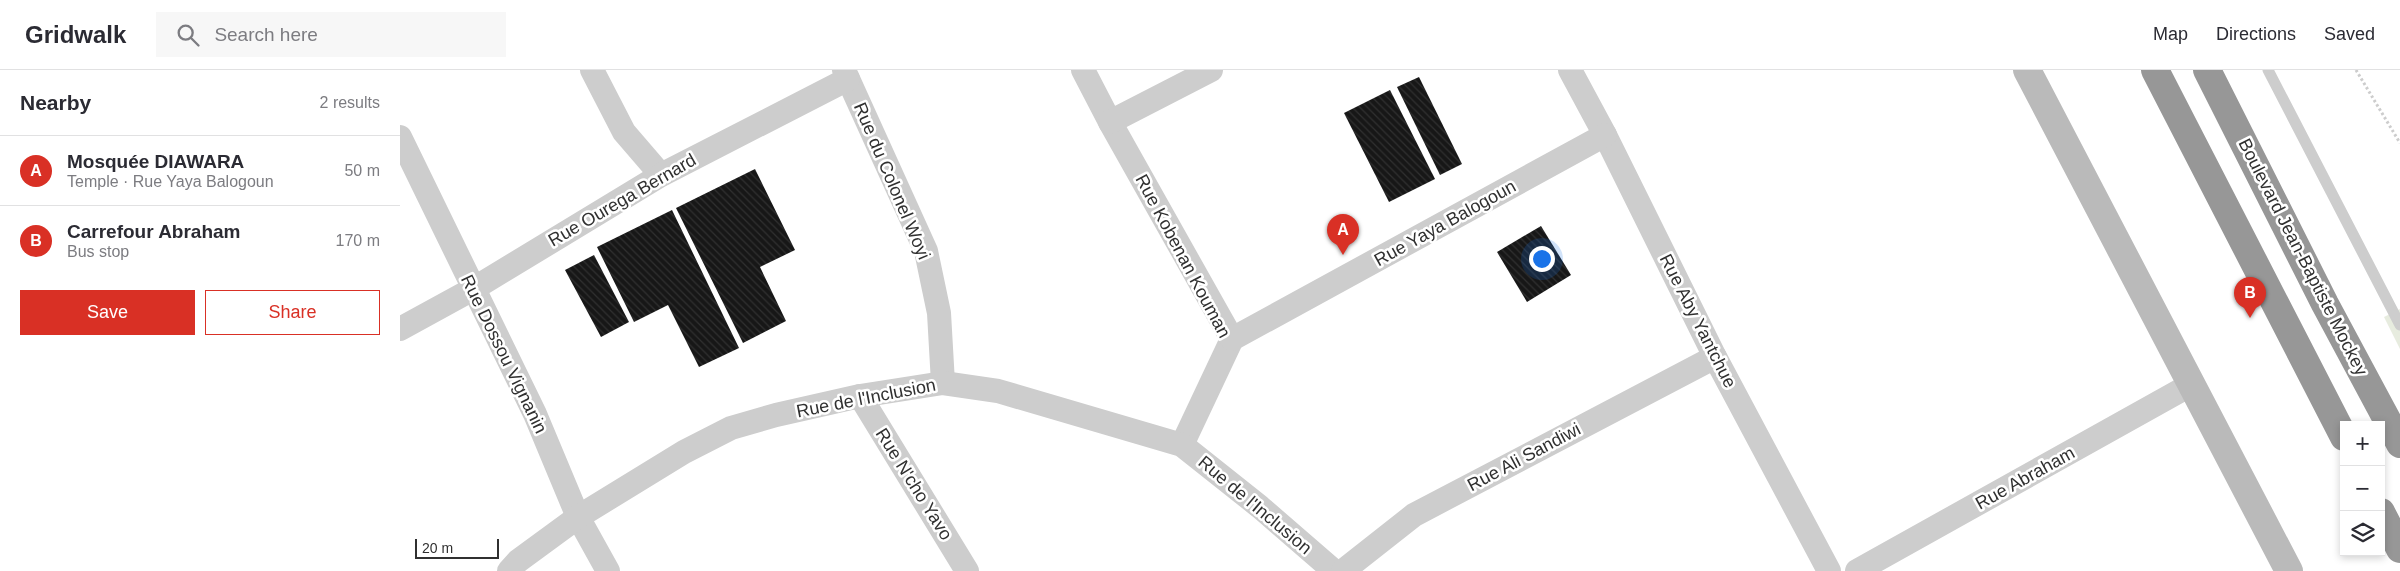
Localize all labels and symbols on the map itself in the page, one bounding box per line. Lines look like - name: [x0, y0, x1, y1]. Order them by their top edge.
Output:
- street label: Rue du Colonel Woyi: [850, 99, 934, 263]
- street label: Boulevard Jean-Baptiste Mockey: [2234, 135, 2372, 379]
- street label: Rue Ourega Bernard: [545, 150, 699, 250]
- street label: Rue Kobenan Kouman: [1131, 171, 1235, 341]
- street label: Rue Yaya Balogoun: [1371, 176, 1519, 270]
- pin: A: [1327, 214, 1359, 255]
- your location: [1529, 246, 1555, 272]
- street label: Rue Aby Yantchue: [1656, 251, 1740, 391]
- street label: Rue Dossou Vignanin: [457, 272, 551, 436]
- pin: B: [2234, 277, 2266, 318]
- street label: Rue de l'Inclusion: [795, 375, 937, 421]
- street label: Rue Ali Sandiwi: [1464, 419, 1584, 495]
- street label: Rue N'cho Yavo: [872, 424, 956, 544]
- street label: Rue Abraham: [1972, 443, 2078, 513]
- street label: Rue de l'Inclusion: [1194, 452, 1316, 558]
- scale bar: [415, 536, 499, 559]

